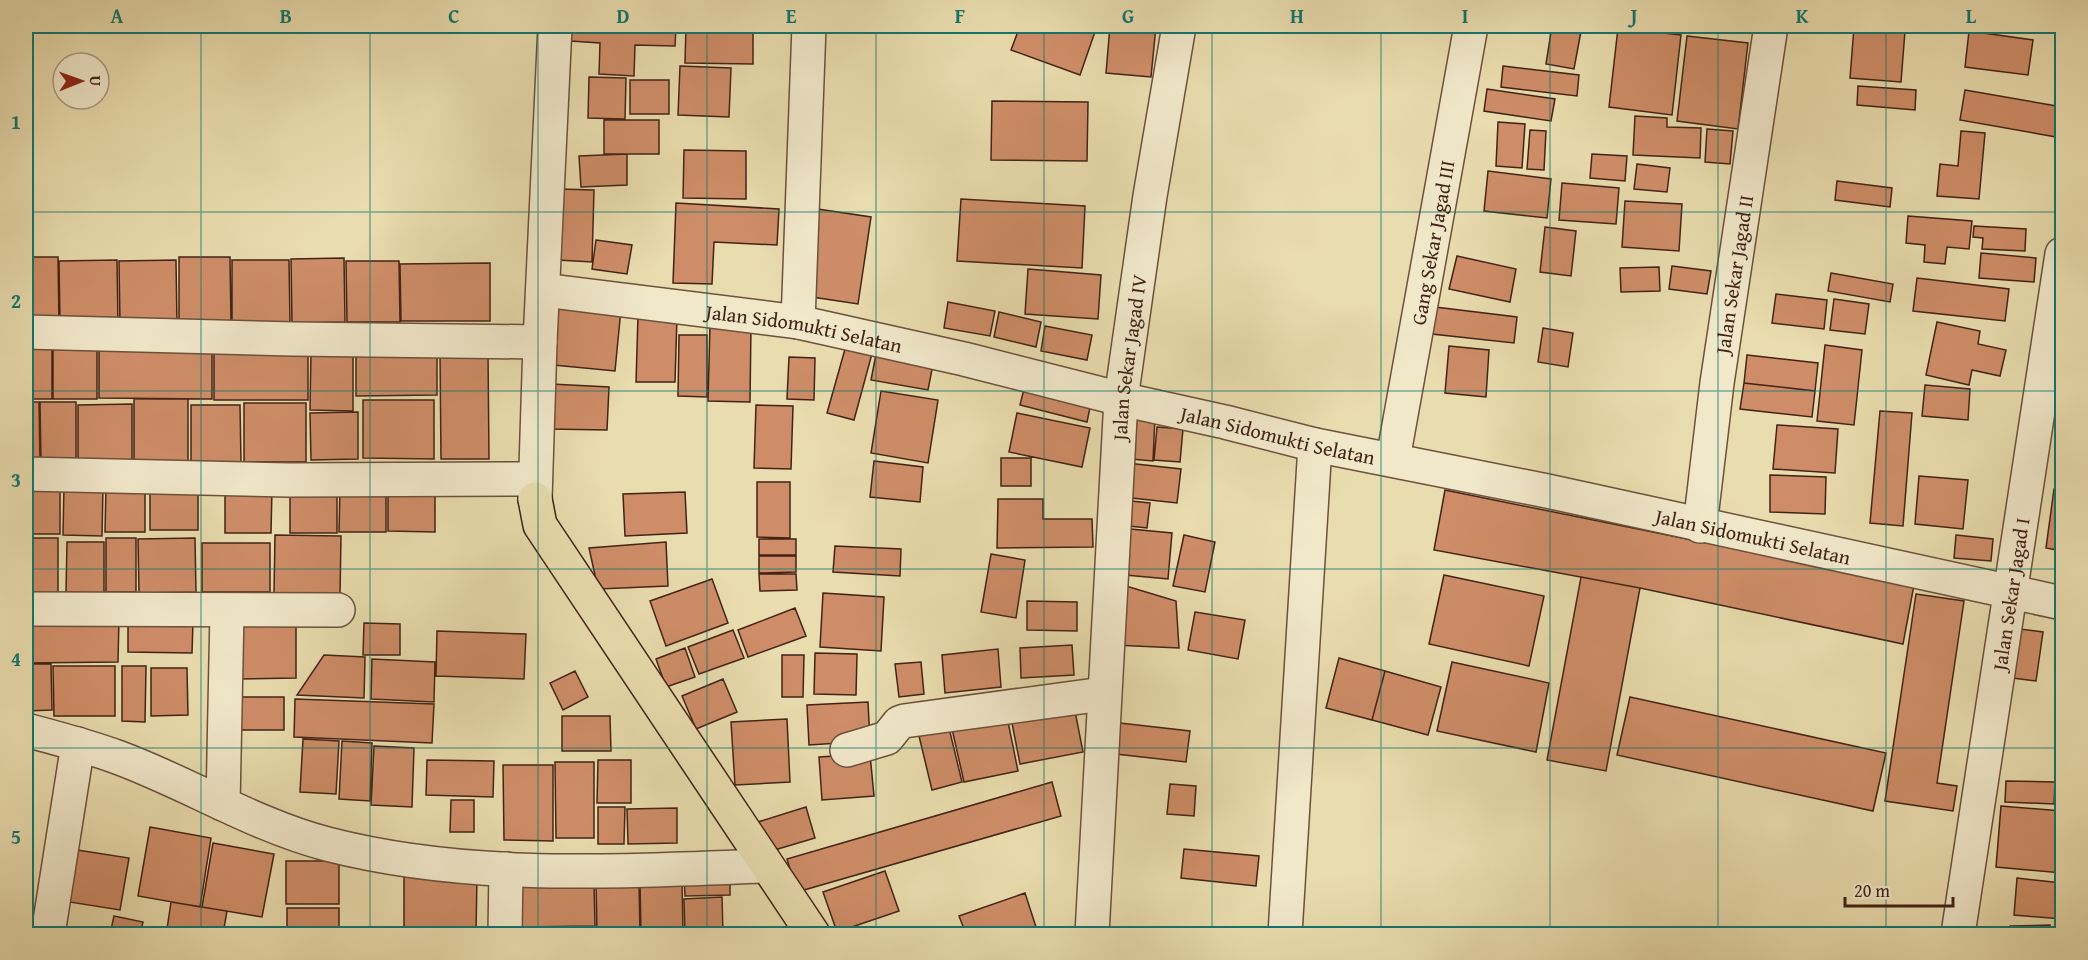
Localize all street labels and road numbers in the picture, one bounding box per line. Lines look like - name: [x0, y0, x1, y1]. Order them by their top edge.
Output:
- street label: Gang Sekar Jagad III: [1403, 158, 1461, 327]
- street label: Jalan Sekar Jagad II: [1707, 193, 1760, 359]
- street label: Jalan Sekar Jagad IV: [1104, 272, 1153, 444]
- street label: Jalan Sidomukti Selatan: [701, 296, 905, 359]
- street label: Jalan Sidomukti Selatan: [1175, 397, 1378, 471]
- street label: Jalan Sidomukti Selatan: [1650, 500, 1854, 571]
- street label: Jalan Sekar Jagad I: [1984, 515, 2036, 675]

